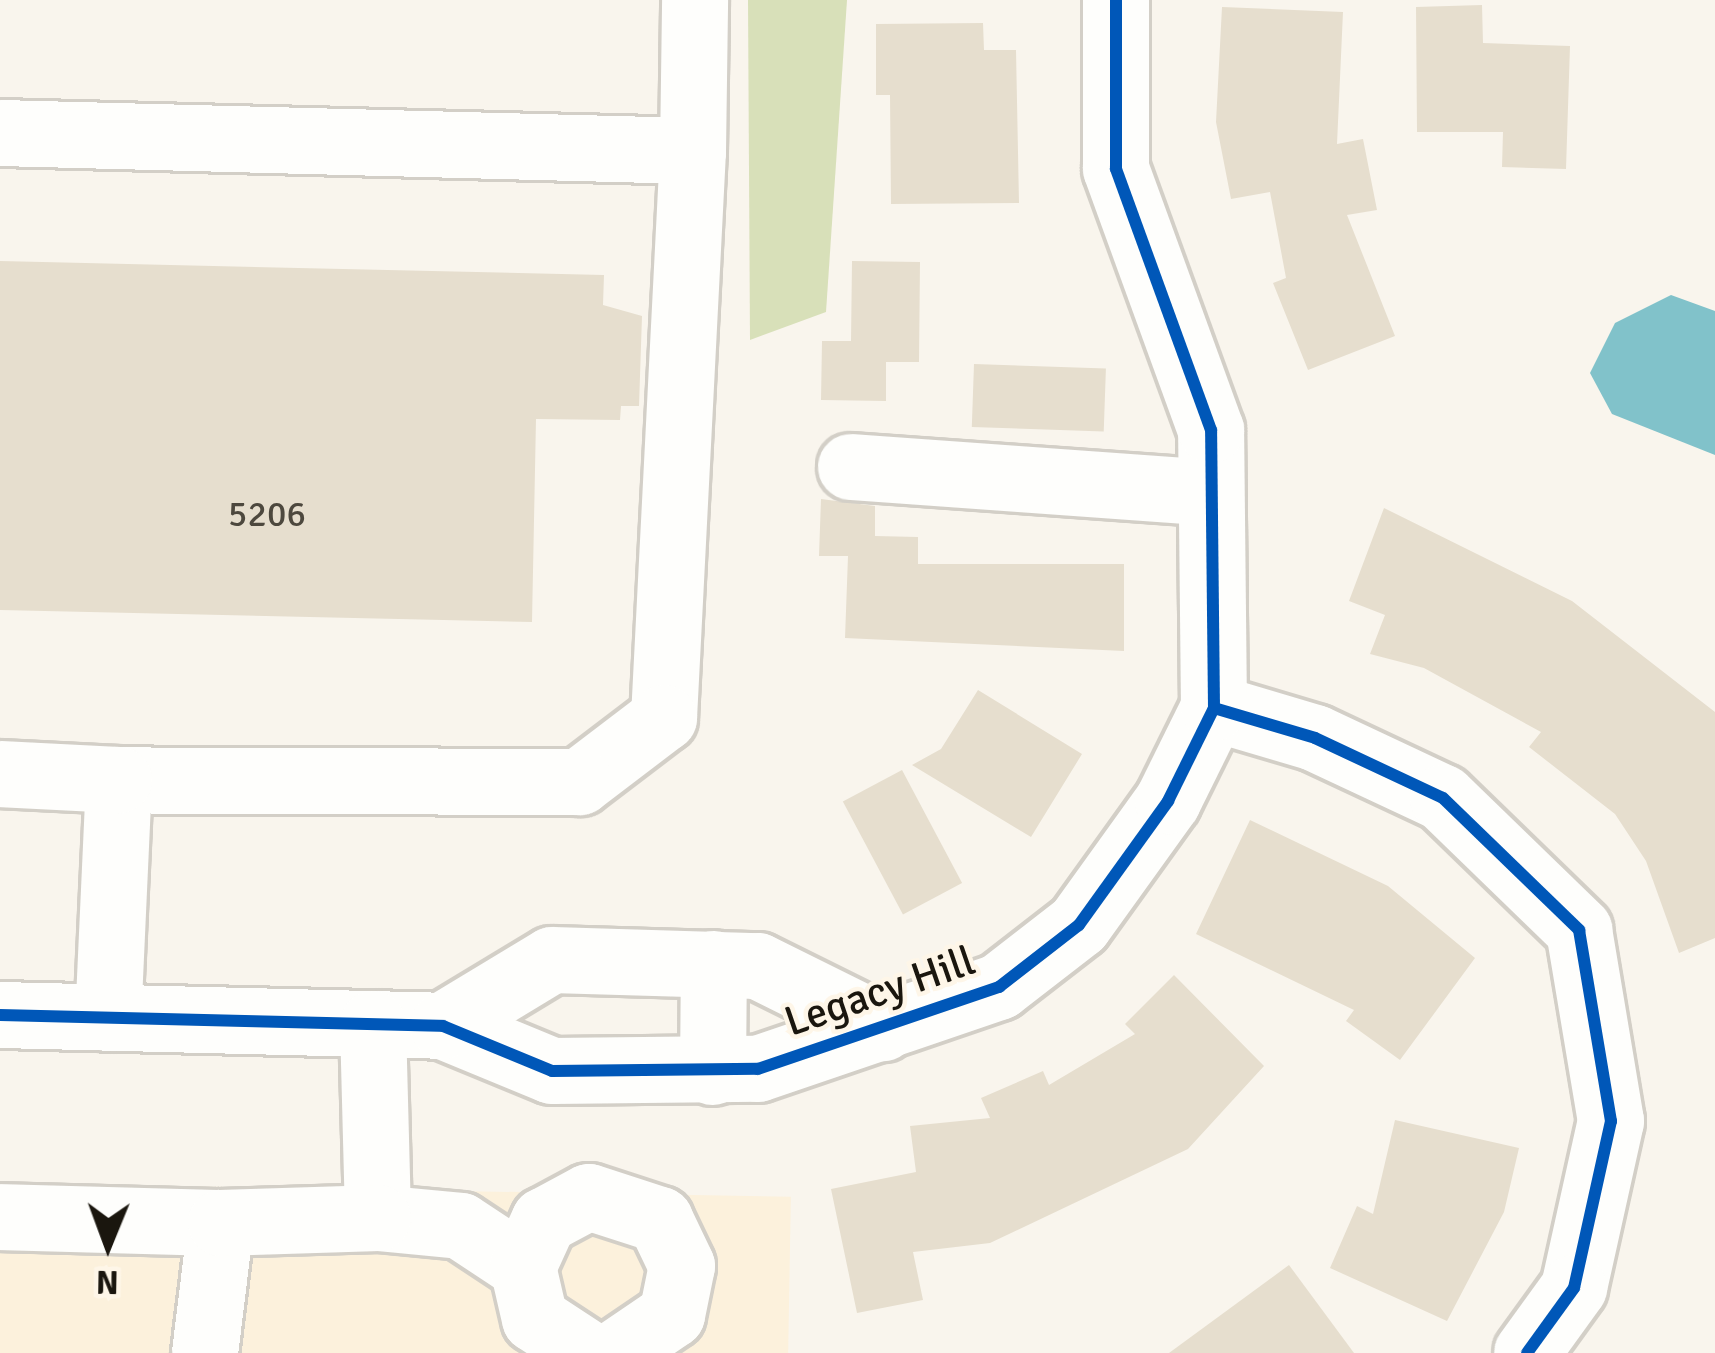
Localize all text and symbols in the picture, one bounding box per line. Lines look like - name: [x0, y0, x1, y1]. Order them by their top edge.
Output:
- house number: 5206: [228, 493, 306, 537]
- street label: Legacy Hill: [778, 936, 982, 1048]
- north arrow: [48, 1185, 168, 1305]
- text: N: [96, 1261, 119, 1302]

